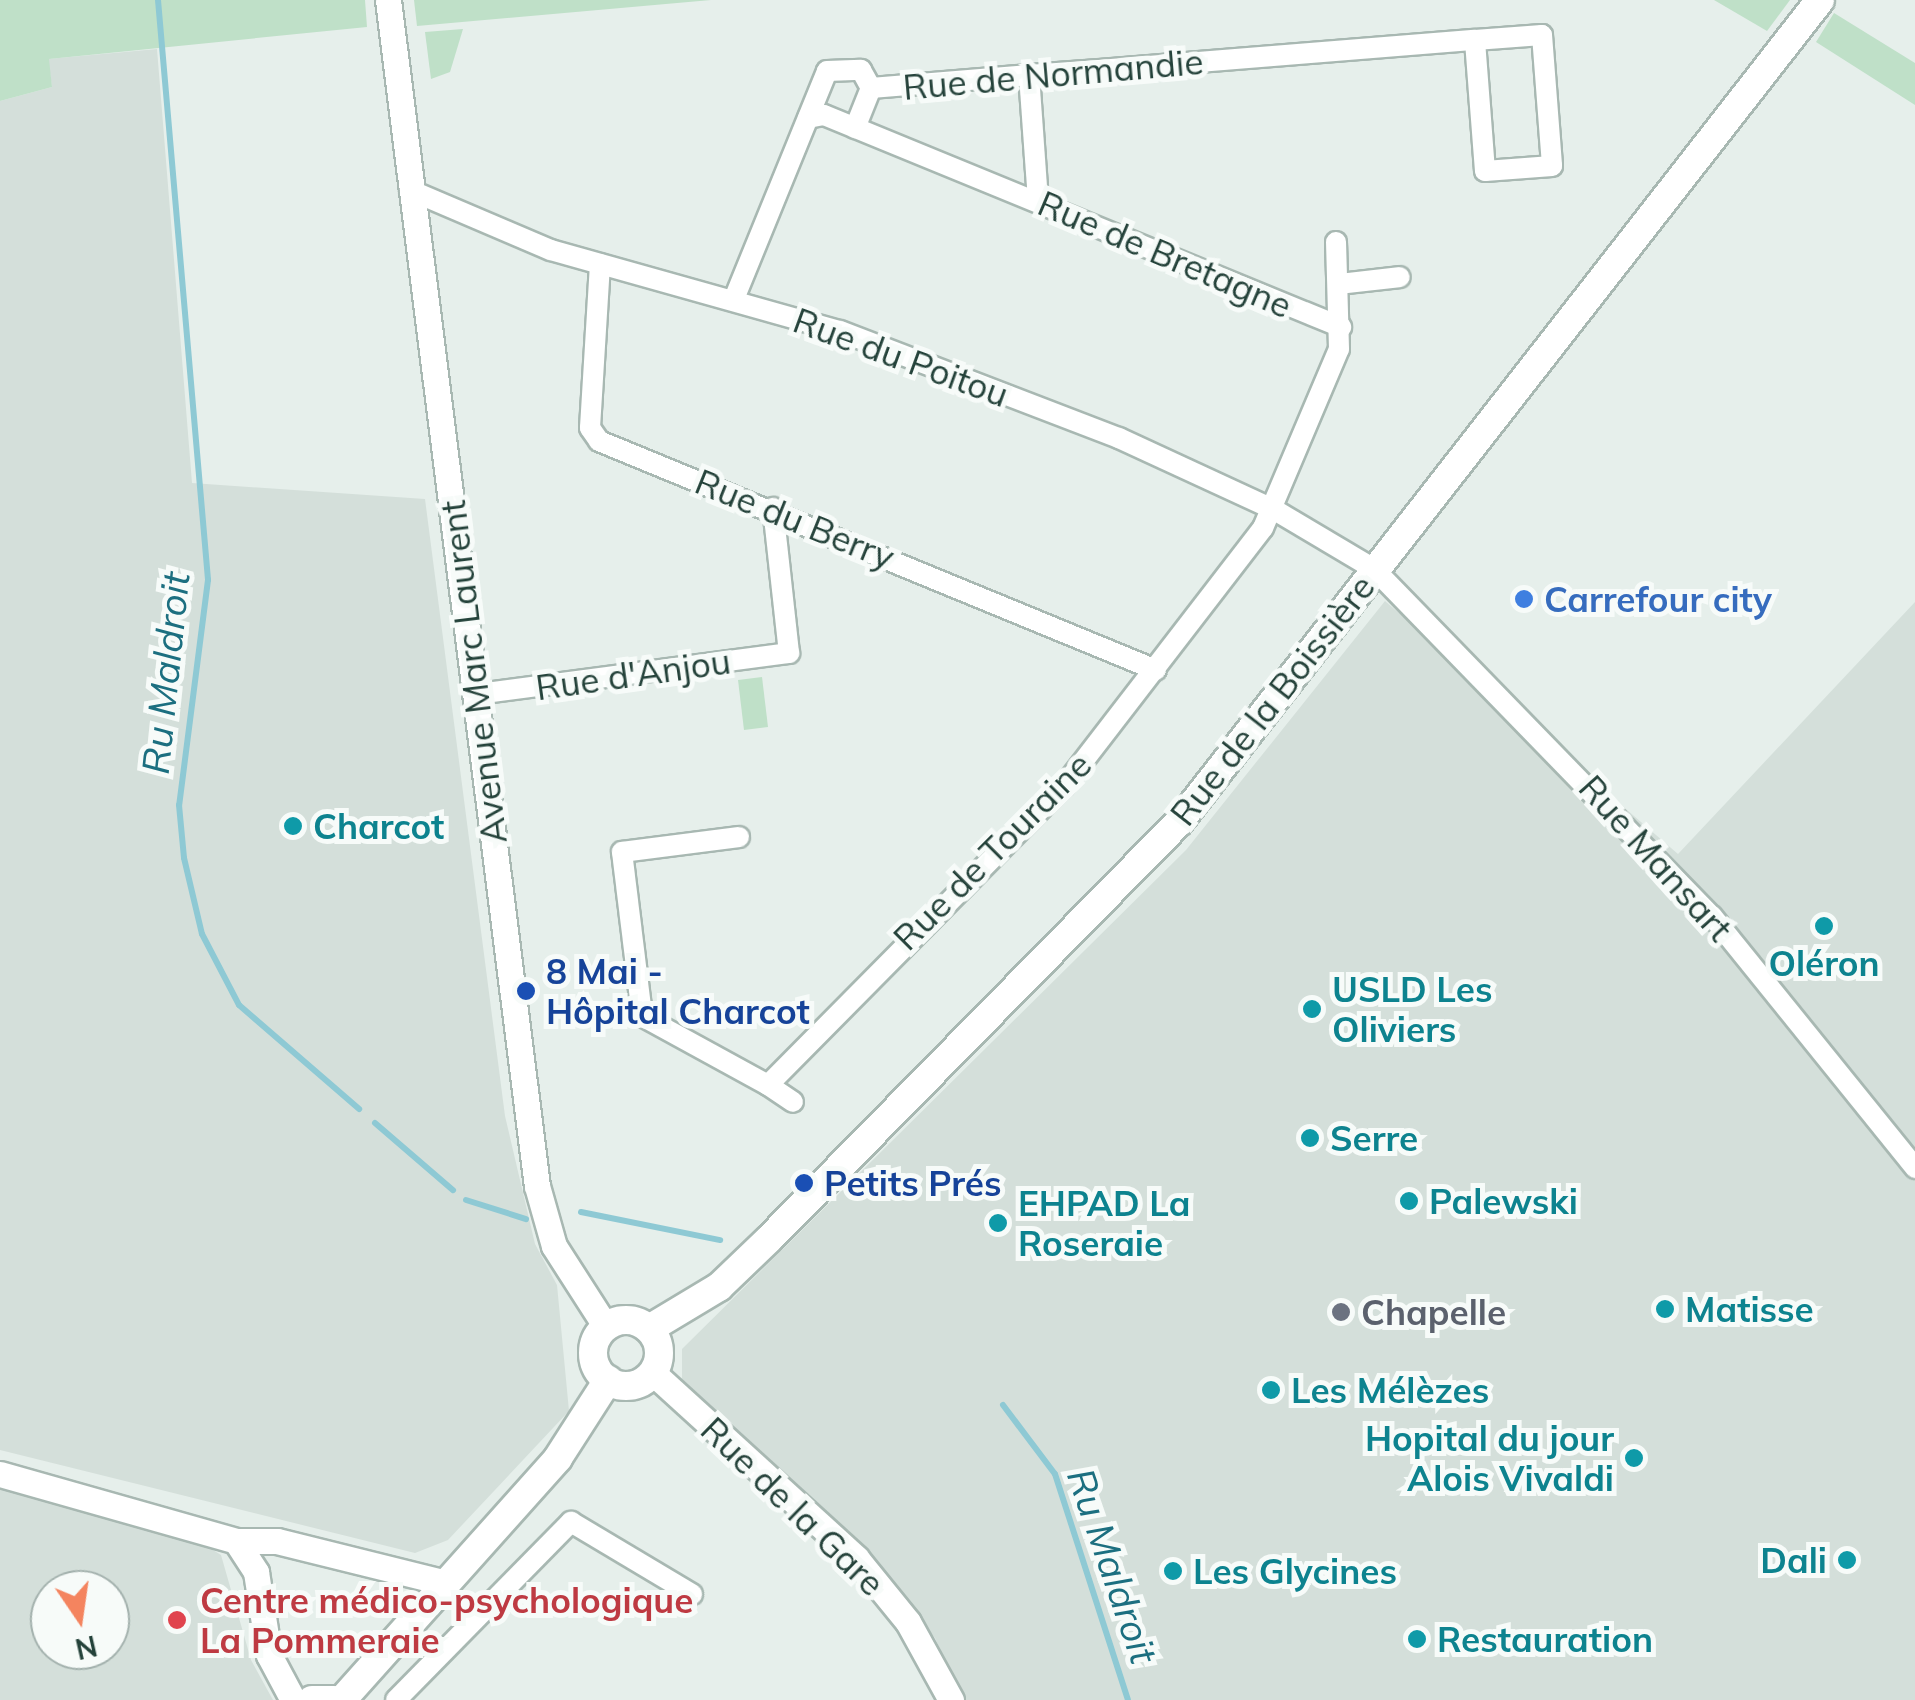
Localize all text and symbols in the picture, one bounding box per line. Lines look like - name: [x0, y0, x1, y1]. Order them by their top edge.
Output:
- street label: Rue de Normandie: [901, 40, 1205, 108]
- street label: Rue de Bretagne: [1032, 182, 1298, 326]
- street label: Rue du Poitou: [788, 299, 1014, 415]
- street label: Rue du Berry: [689, 460, 901, 578]
- street label: Avenue Marc Laurent: [431, 498, 515, 846]
- street label: Rue de la Boissière: [1161, 567, 1383, 833]
- water label: Ru Maldroit: [133, 570, 199, 776]
- place label: Carrefour city: [1544, 578, 1772, 620]
- marker: Carrefour city: [1513, 588, 1535, 610]
- street label: Rue d'Anjou: [533, 640, 733, 708]
- street label: Rue de Touraine: [885, 744, 1099, 958]
- street label: Rue Mansart: [1571, 767, 1741, 949]
- place label: Charcot: [313, 805, 444, 847]
- marker: Charcot: [282, 815, 304, 837]
- marker: Oléron: [1813, 915, 1835, 937]
- place label: Oléron: [1768, 942, 1880, 984]
- place label: 8 Mai - Hôpital Charcot: [546, 950, 810, 1032]
- place label: USLD Les Oliviers: [1332, 968, 1492, 1050]
- marker: 8 Mai - Hôpital Charcot: [515, 980, 537, 1002]
- marker: USLD Les Oliviers: [1301, 998, 1323, 1020]
- place label: Serre: [1330, 1117, 1418, 1159]
- marker: Serre: [1299, 1127, 1321, 1149]
- place label: Petits Prés: [824, 1162, 1001, 1204]
- marker: Petits Prés: [793, 1172, 815, 1194]
- place label: Palewski: [1429, 1180, 1578, 1222]
- place label: EHPAD La Roseraie: [1018, 1182, 1190, 1264]
- marker: Palewski: [1398, 1190, 1420, 1212]
- marker: EHPAD La Roseraie: [987, 1212, 1009, 1234]
- place label: Matisse: [1685, 1288, 1814, 1330]
- place label: Chapelle: [1361, 1291, 1506, 1333]
- marker: Matisse: [1654, 1298, 1676, 1320]
- marker: Chapelle: [1330, 1301, 1352, 1323]
- place label: Les Mélèzes: [1291, 1369, 1489, 1411]
- marker: Les Mélèzes: [1260, 1379, 1282, 1401]
- street label: Rue de la Gare: [693, 1408, 893, 1604]
- place label: Hopital du jour Alois Vivaldi: [1365, 1417, 1614, 1499]
- marker: Hopital du jour Alois Vivaldi: [1623, 1447, 1645, 1469]
- water label: Ru Maldroit: [1057, 1463, 1167, 1669]
- place label: Dali: [1760, 1539, 1827, 1581]
- marker: Dali: [1836, 1549, 1858, 1571]
- place label: Les Glycines: [1193, 1550, 1397, 1592]
- marker: Les Glycines: [1162, 1560, 1184, 1582]
- north arrow: [30, 1570, 130, 1670]
- place label: Centre médico-psychologique La Pommeraie: [200, 1579, 693, 1661]
- marker: Centre médico-psychologique La Pommeraie: [164, 1607, 190, 1633]
- place label: Restauration: [1437, 1618, 1653, 1660]
- text: N: [72, 1628, 101, 1667]
- marker: Restauration: [1406, 1628, 1428, 1650]

